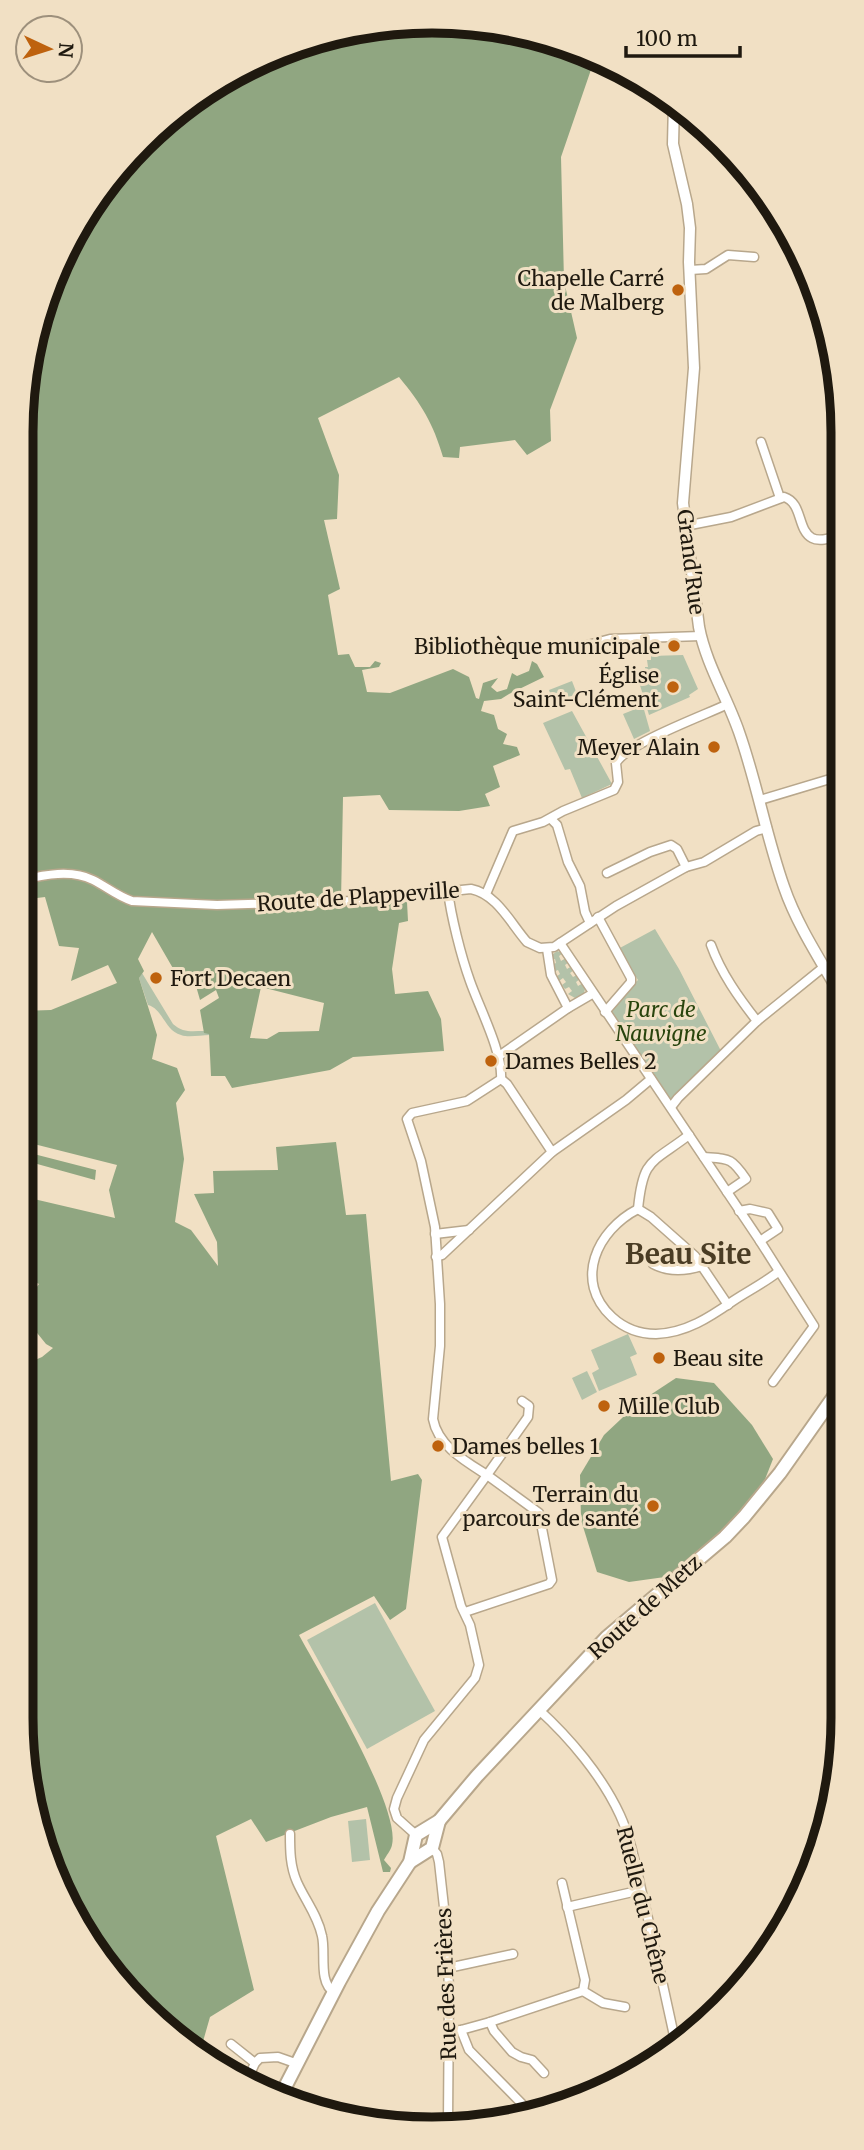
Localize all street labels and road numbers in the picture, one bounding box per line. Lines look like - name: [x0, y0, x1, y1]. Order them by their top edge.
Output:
- street label: Grand'Rue: [671, 508, 711, 616]
- street label: Route de Plappeville: [256, 876, 460, 918]
- street label: Route de Metz: [583, 1549, 707, 1665]
- street label: Ruelle du Chêne: [610, 1823, 676, 1987]
- street label: Rue des Frières: [430, 1907, 462, 2061]

